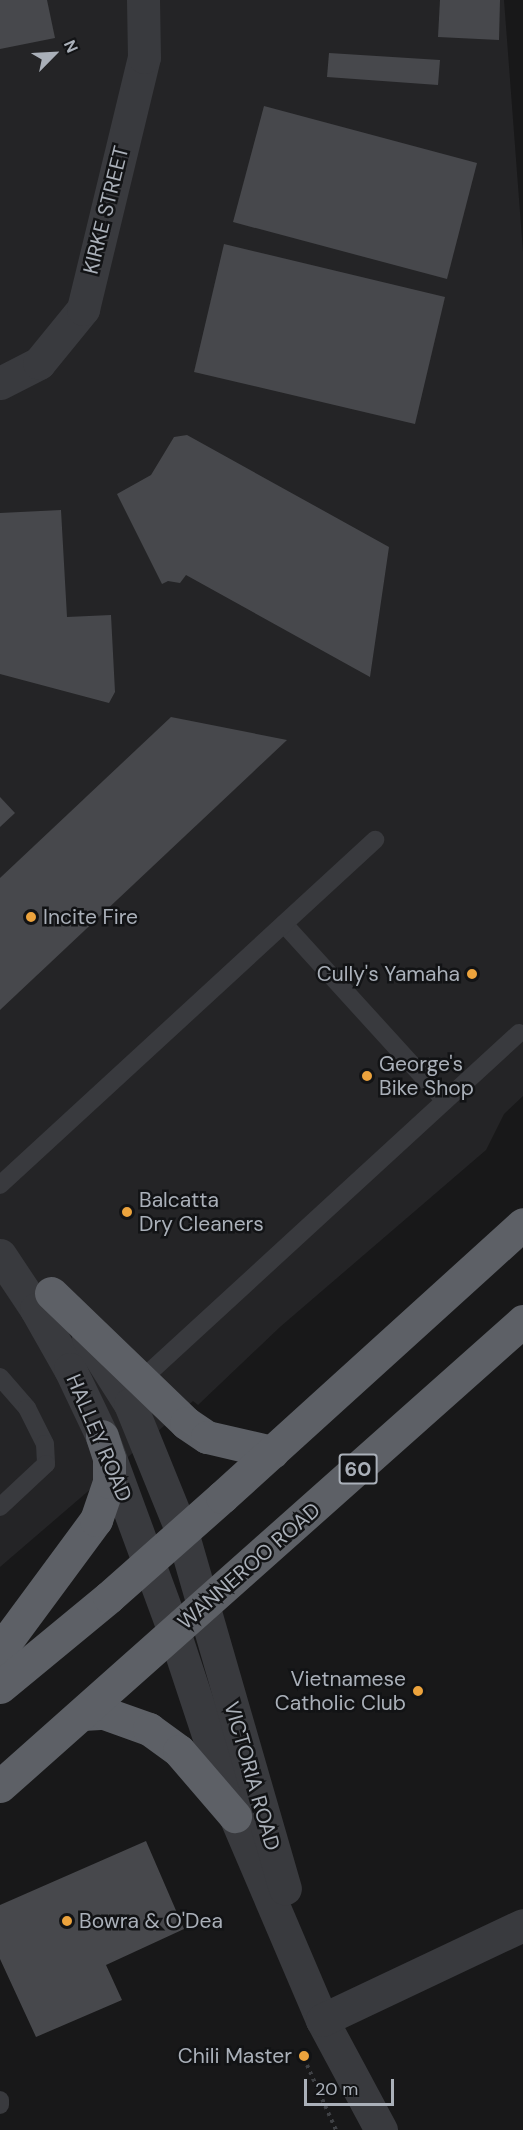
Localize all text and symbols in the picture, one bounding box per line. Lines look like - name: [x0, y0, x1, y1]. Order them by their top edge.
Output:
- north arrow: [24, 24, 84, 84]
- text: N: [59, 37, 83, 56]
- street label: KIRKE STREET: [78, 143, 134, 277]
- place label: Incite Fire: [43, 904, 138, 930]
- marker: Incite Fire: [24, 910, 38, 924]
- place label: Cully's Yamaha: [317, 961, 460, 987]
- marker: Cully's Yamaha: [465, 967, 479, 981]
- place label: George's Bike Shop: [379, 1051, 474, 1101]
- marker: George's Bike Shop: [360, 1069, 374, 1083]
- place label: Balcatta Dry Cleaners: [139, 1187, 264, 1237]
- marker: Balcatta Dry Cleaners: [120, 1205, 134, 1219]
- street label: HALLEY ROAD: [61, 1370, 137, 1506]
- road number: 60: [338, 1452, 378, 1486]
- street label: WANNEROO ROAD: [173, 1497, 325, 1635]
- place label: Vietnamese Catholic Club: [275, 1666, 406, 1716]
- marker: Vietnamese Catholic Club: [411, 1684, 425, 1698]
- street label: VICTORIA ROAD: [219, 1699, 285, 1853]
- place label: Bowra & O'Dea: [79, 1908, 223, 1934]
- marker: Bowra & O'Dea: [60, 1914, 74, 1928]
- place label: Chili Master: [178, 2043, 292, 2069]
- marker: Chili Master: [297, 2049, 311, 2063]
- scale bar: [307, 2067, 397, 2105]
- text: 20 m: [315, 2077, 358, 2101]

